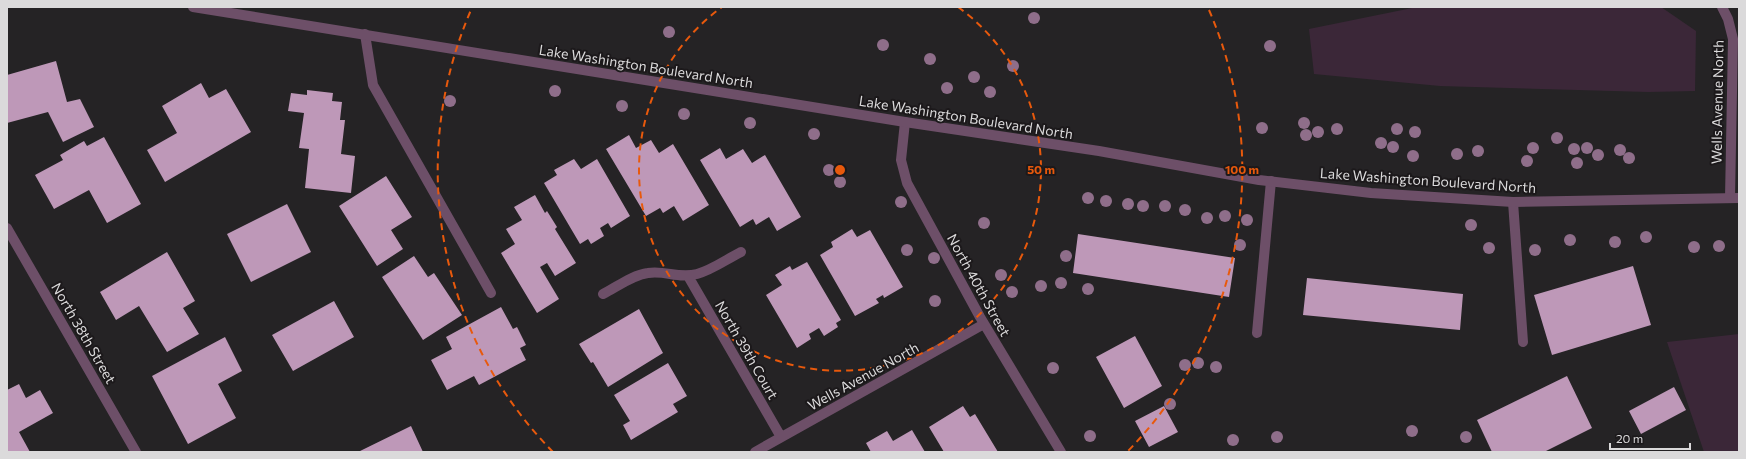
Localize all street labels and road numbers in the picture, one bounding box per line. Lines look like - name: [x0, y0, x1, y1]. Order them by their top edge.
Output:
- street label: Wells Avenue North: [1707, 40, 1727, 164]
- street label: Lake Washington Boulevard North: [538, 41, 754, 91]
- street label: Lake Washington Boulevard North: [858, 92, 1074, 142]
- street label: Lake Washington Boulevard North: [1319, 164, 1537, 196]
- street label: North 40th Street: [944, 231, 1014, 339]
- street label: North 38th Street: [48, 280, 120, 387]
- street label: North 39th Court: [712, 298, 782, 403]
- street label: Wells Avenue North: [804, 338, 922, 414]

